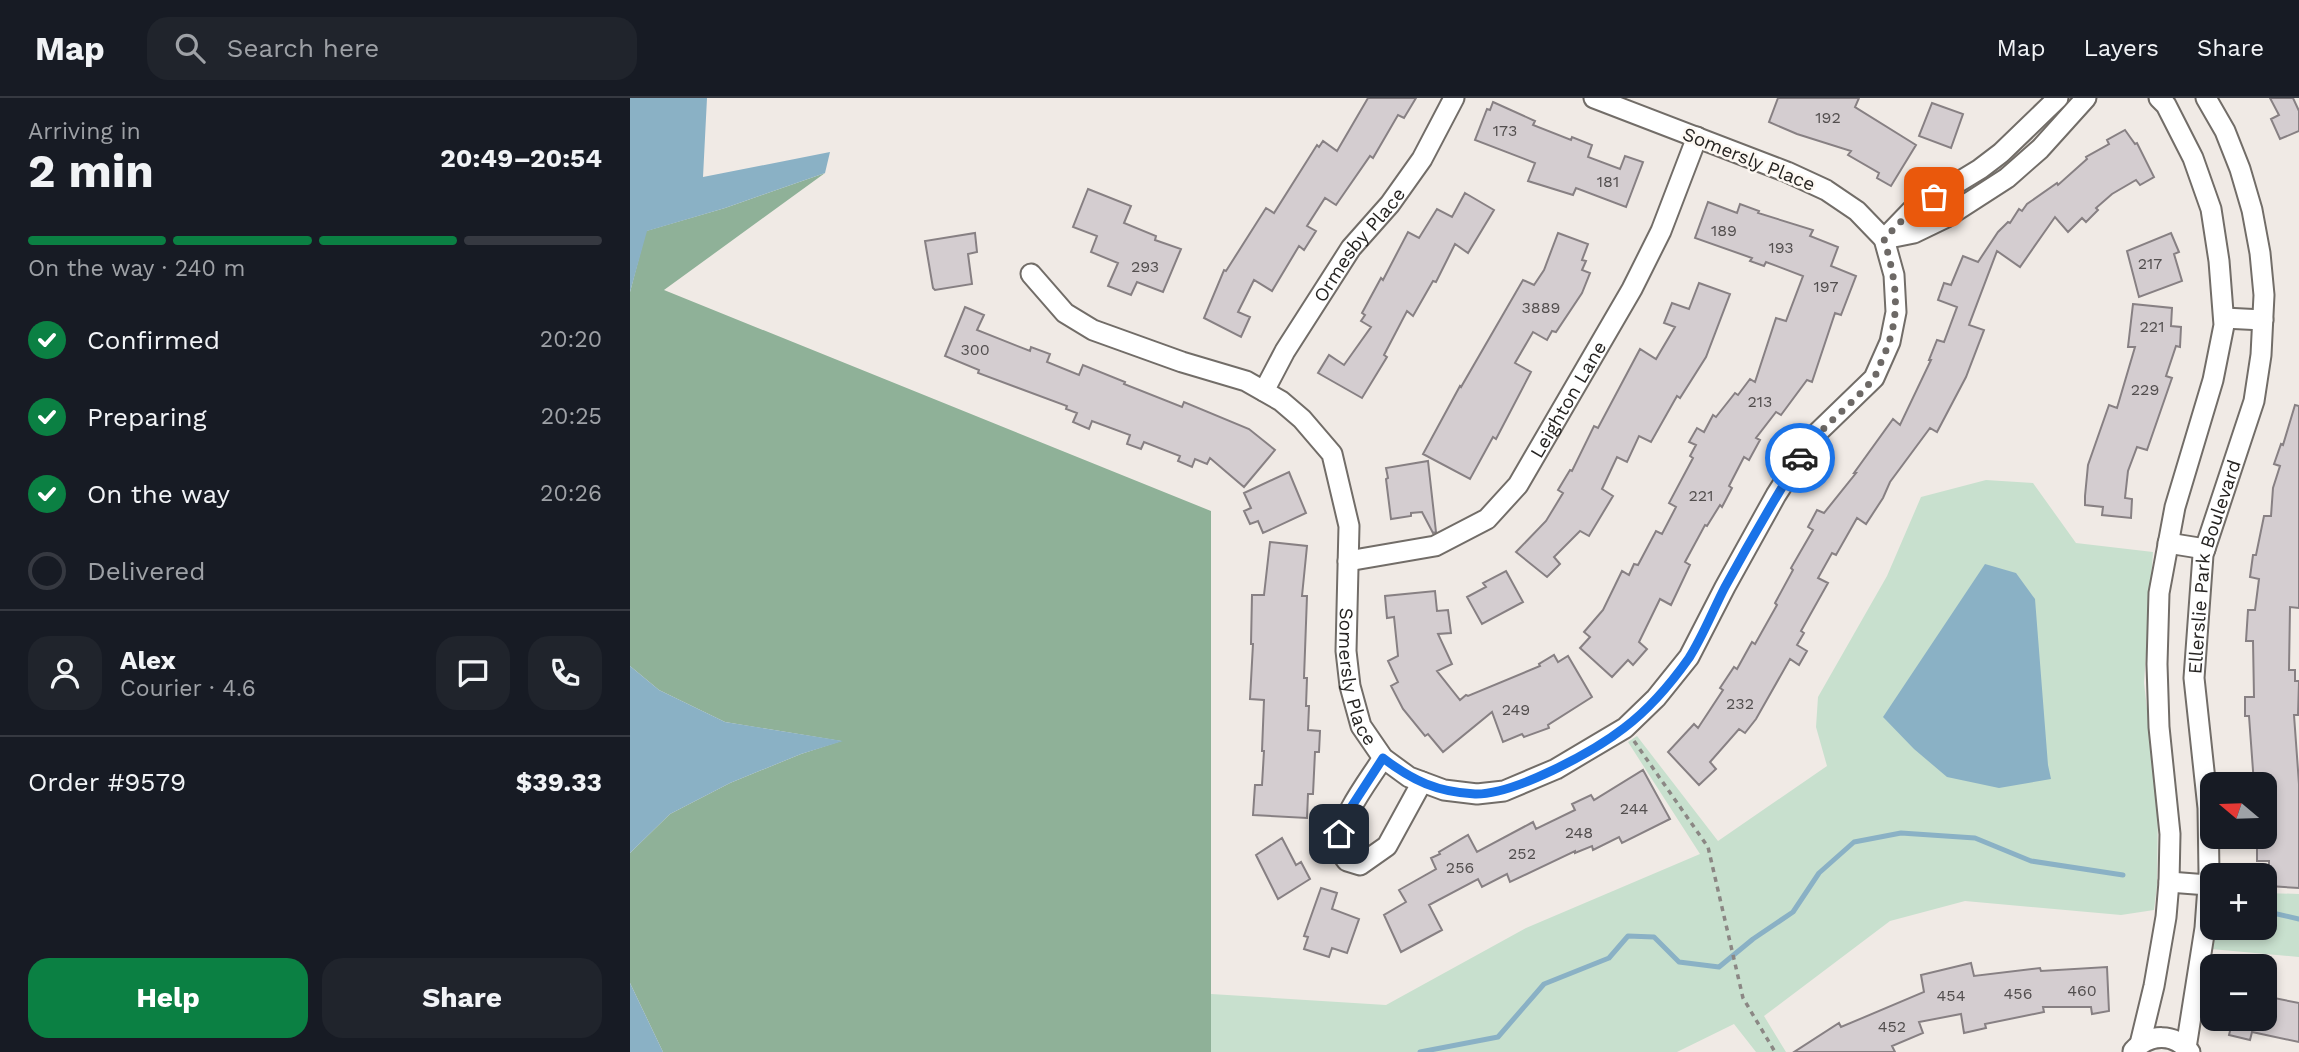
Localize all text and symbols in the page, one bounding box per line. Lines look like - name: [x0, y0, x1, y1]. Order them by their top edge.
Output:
- search box: [147, 17, 637, 80]
- text: Map: [35, 29, 105, 68]
- icon: search: [171, 29, 209, 67]
- text: Search here: [227, 33, 379, 63]
- text: Map: [1997, 34, 2045, 62]
- text: Layers: [2083, 34, 2159, 62]
- text: Share: [2197, 34, 2264, 62]
- house number: 192: [1815, 108, 1841, 127]
- text: Arriving in: [28, 118, 141, 145]
- house number: 173: [1493, 121, 1517, 140]
- street label: Somersly Place: [1679, 122, 1819, 196]
- text: 20:49–20:54: [440, 143, 602, 173]
- text: 2 min: [28, 144, 154, 198]
- pin: [1904, 167, 1964, 227]
- house number: 181: [1597, 172, 1619, 191]
- icon: bag: [1915, 178, 1953, 216]
- street label: Ormesby Place: [1308, 183, 1410, 306]
- house number: 189: [1711, 221, 1737, 240]
- house number: 193: [1768, 238, 1794, 257]
- house number: 217: [2138, 254, 2162, 273]
- text: On the way · 240 m: [28, 255, 246, 282]
- house number: 293: [1131, 257, 1159, 276]
- house number: 197: [1814, 277, 1838, 296]
- house number: 3889: [1522, 298, 1560, 317]
- house number: 221: [2140, 317, 2164, 336]
- icon: check: [28, 321, 66, 359]
- text: Confirmed: [87, 325, 220, 355]
- text: 20:20: [540, 326, 602, 353]
- street label: Leighton Lane: [1525, 337, 1611, 462]
- house number: 300: [960, 340, 990, 359]
- house number: 229: [2131, 380, 2159, 399]
- house number: 213: [1748, 392, 1772, 411]
- icon: check: [28, 398, 66, 436]
- text: Preparing: [87, 402, 207, 432]
- text: 20:25: [541, 403, 602, 430]
- courier: [1765, 423, 1835, 493]
- icon: car: [1781, 439, 1819, 477]
- street label: Ellerslie Park Boulevard: [2183, 457, 2245, 675]
- icon: check: [28, 475, 66, 513]
- text: On the way: [87, 479, 230, 509]
- text: 20:26: [540, 480, 602, 507]
- house number: 221: [1689, 486, 1713, 505]
- text: Delivered: [87, 556, 206, 586]
- street label: Somersly Place: [1334, 607, 1382, 750]
- button: person: [28, 636, 102, 710]
- button: chat: [436, 636, 510, 710]
- button: phone: [528, 636, 602, 710]
- text: Alex: [120, 645, 176, 675]
- text: Courier · 4.6: [120, 675, 256, 702]
- house number: 232: [1726, 694, 1754, 713]
- house number: 249: [1502, 700, 1530, 719]
- text: Order #9579: [28, 767, 186, 797]
- text: $39.33: [516, 767, 602, 797]
- north arrow: [2200, 772, 2277, 849]
- map controls: [2200, 772, 2277, 1031]
- house number: 244: [1620, 799, 1648, 818]
- pin: [1309, 804, 1369, 864]
- icon: home: [1320, 815, 1358, 853]
- house number: 248: [1565, 823, 1593, 842]
- house number: 252: [1508, 844, 1536, 863]
- house number: 256: [1446, 858, 1474, 877]
- button: +: [2200, 863, 2277, 940]
- button: −: [2200, 954, 2277, 1031]
- button: Help: [28, 958, 308, 1038]
- button: Share: [322, 958, 602, 1038]
- house number: 460: [2067, 981, 2097, 1000]
- house number: 456: [2004, 984, 2032, 1003]
- house number: 454: [1937, 986, 1966, 1005]
- house number: 452: [1878, 1017, 1906, 1036]

